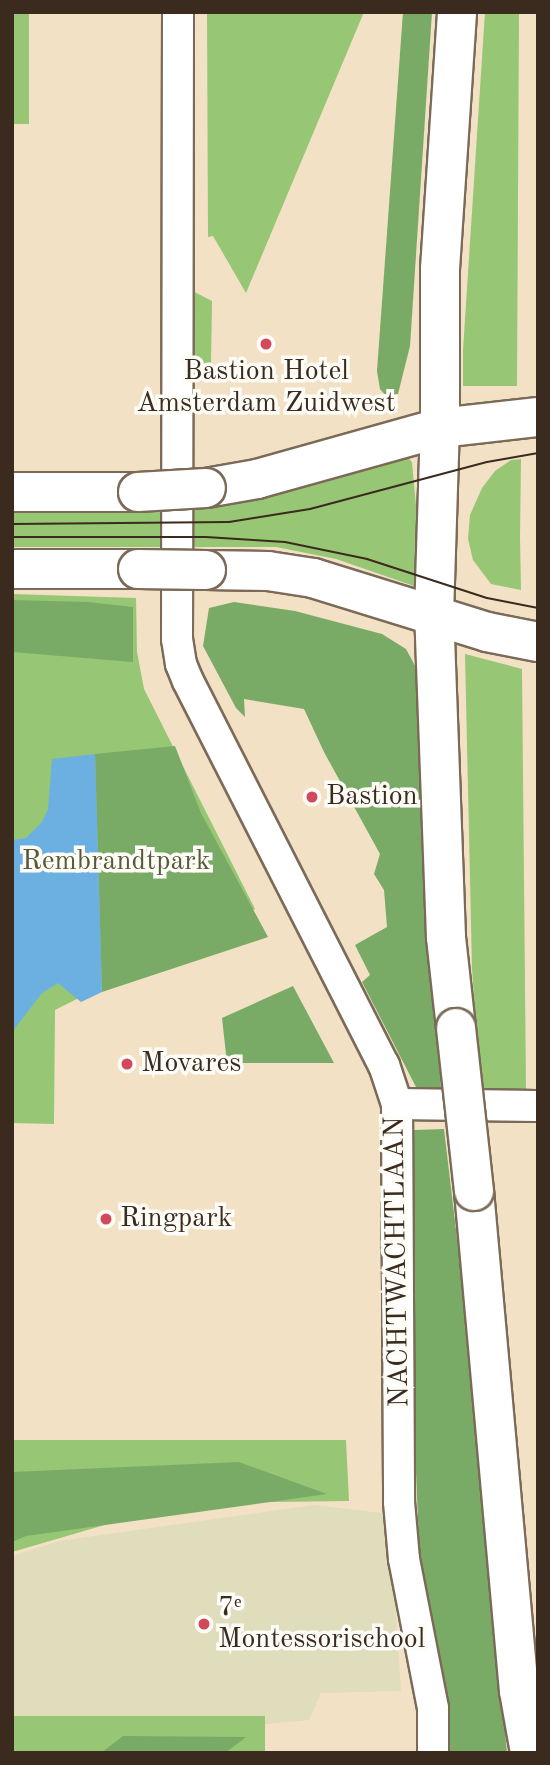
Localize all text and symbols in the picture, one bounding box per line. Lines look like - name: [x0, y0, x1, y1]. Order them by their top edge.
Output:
- marker: Bastion Hotel Amsterdam Zuidwest: [258, 336, 274, 352]
- place label: Bastion Hotel Amsterdam Zuidwest: [136, 355, 396, 421]
- place label: Bastion: [326, 780, 418, 814]
- marker: Bastion: [304, 789, 320, 805]
- park label: Rembrandtpark: [22, 845, 210, 879]
- place label: Movares: [141, 1047, 241, 1081]
- marker: Movares: [119, 1056, 135, 1072]
- street label: NACHTWACHTLAAN: [379, 1116, 417, 1408]
- place label: Ringpark: [120, 1202, 232, 1236]
- marker: Ringpark: [98, 1211, 114, 1227]
- place label: 7ᵉ Montessorischool: [218, 1591, 425, 1657]
- marker: 7ᵉ Montessorischool: [196, 1616, 212, 1632]

